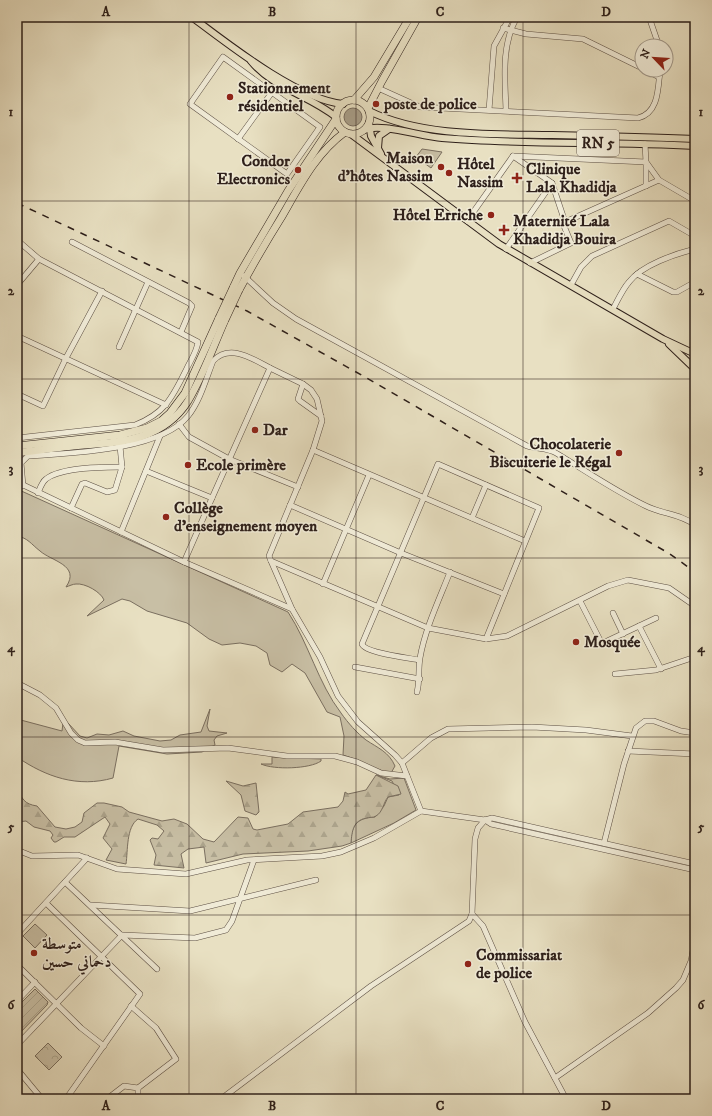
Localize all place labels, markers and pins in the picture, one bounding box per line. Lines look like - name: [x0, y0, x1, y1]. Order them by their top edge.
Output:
- place label: Stationnement résidentiel: [238, 78, 332, 116]
- marker: Stationnement résidentiel: [225, 92, 235, 102]
- place label: poste de police: [383, 94, 477, 114]
- marker: poste de police: [371, 99, 381, 109]
- place label: Maison d'hôtes Nassim: [338, 148, 434, 186]
- place label: Condor Electronics: [217, 151, 291, 189]
- place label: Hôtel Nassim: [457, 154, 503, 192]
- place label: Clinique Lala Khadidja: [526, 159, 618, 197]
- marker: Maison d'hôtes Nassim: [436, 162, 446, 172]
- marker: Condor Electronics: [293, 165, 303, 175]
- marker: Hôtel Nassim: [444, 168, 454, 178]
- marker: Clinique Lala Khadidja: [511, 172, 523, 184]
- place label: Hôtel Erriche: [393, 205, 483, 225]
- marker: Hôtel Erriche: [486, 210, 496, 220]
- place label: Maternité Lala Khadidja Bouira: [513, 211, 617, 249]
- marker: Maternité Lala Khadidja Bouira: [498, 224, 510, 236]
- place label: Dar: [263, 420, 289, 440]
- marker: Dar: [250, 425, 260, 435]
- place label: Chocolaterie Biscuiterie le Régal: [490, 434, 612, 472]
- marker: Chocolaterie Biscuiterie le Régal: [614, 448, 624, 458]
- place label: Ecole primère: [196, 455, 286, 475]
- marker: Ecole primère: [183, 460, 193, 470]
- place label: Collège d'enseignement moyen: [174, 498, 318, 536]
- marker: Collège d'enseignement moyen: [161, 512, 171, 522]
- place label: Mosquée: [584, 632, 641, 653]
- marker: Mosquée: [571, 637, 581, 647]
- place label: متوسطة دحماني حسين: [42, 934, 111, 975]
- place label: Commissariat de police: [476, 945, 563, 983]
- marker: متوسطة دحماني حسين: [29, 948, 39, 958]
- marker: Commissariat de police: [463, 959, 473, 969]

